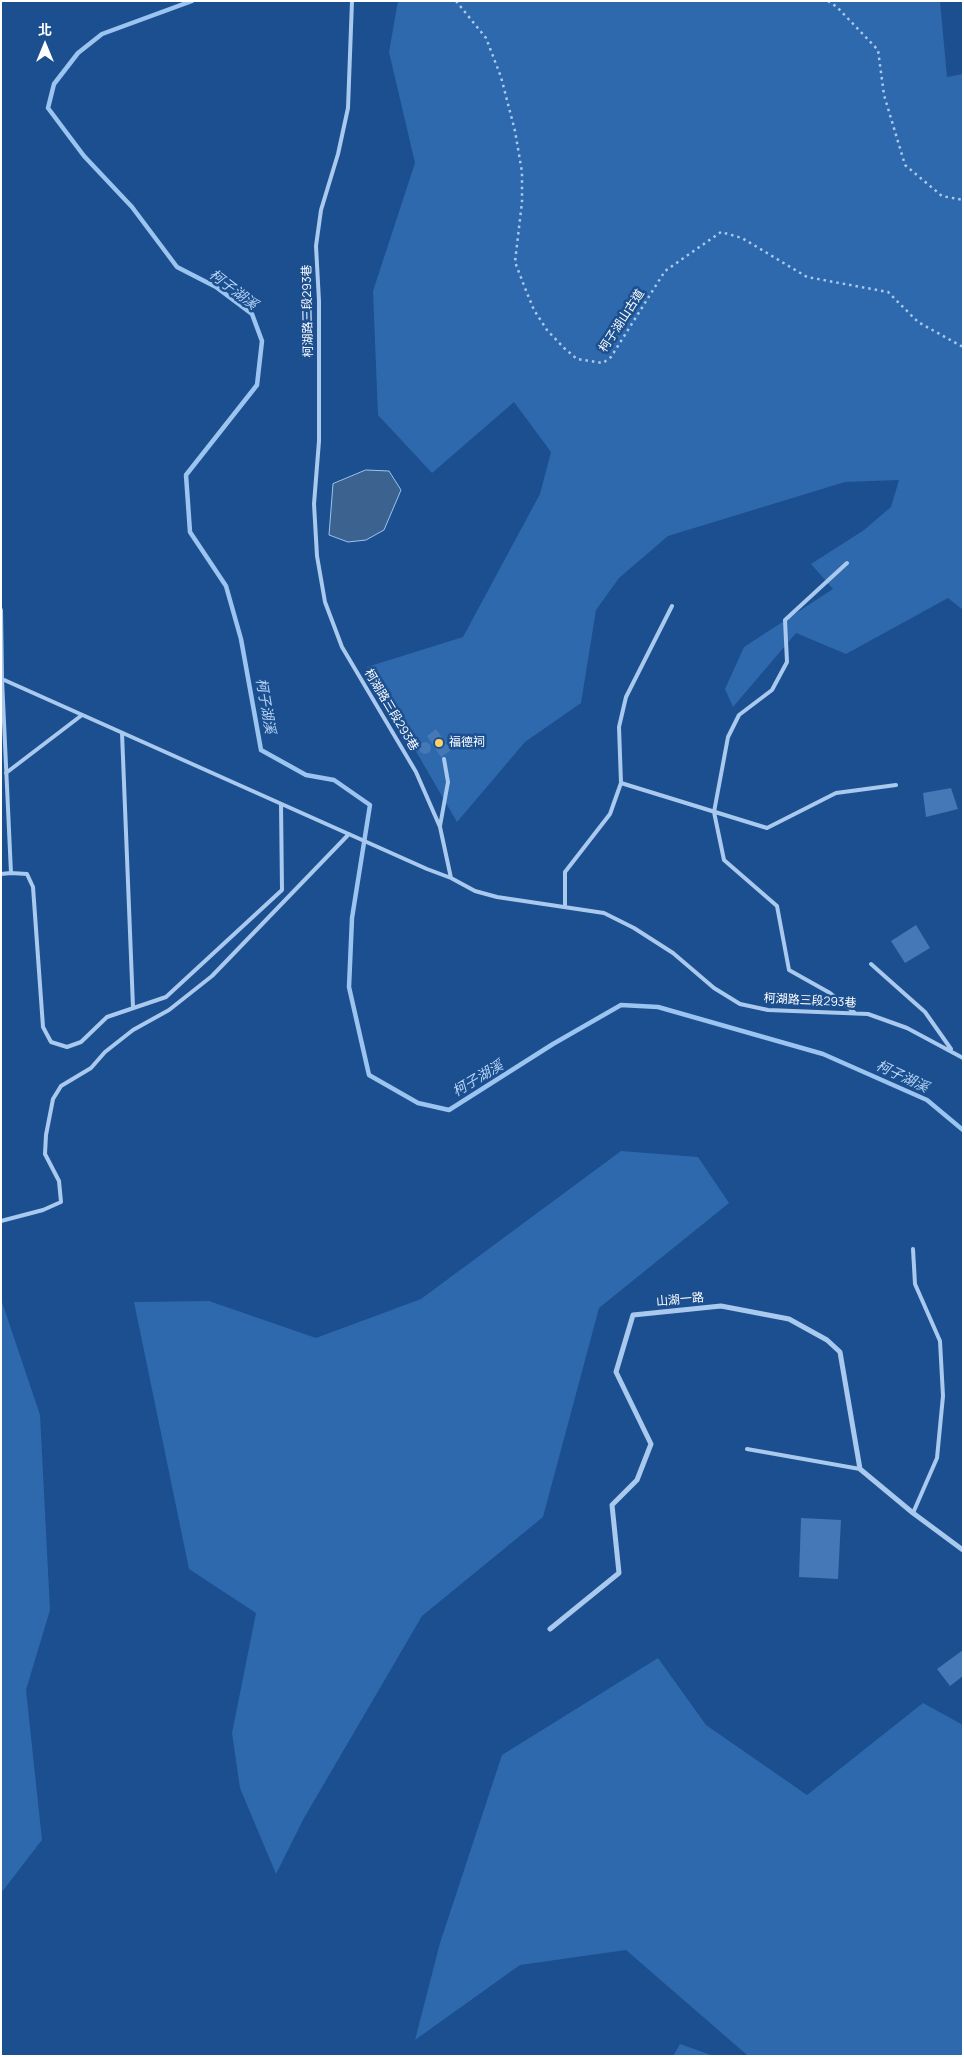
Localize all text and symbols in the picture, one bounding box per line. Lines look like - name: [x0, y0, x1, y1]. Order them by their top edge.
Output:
- north arrow: [20, 20, 70, 70]
- text: 北: [38, 20, 52, 39]
- street label: 柯湖路三段293巷: [300, 264, 316, 358]
- water label: 柯子湖溪: [206, 266, 260, 314]
- street label: 柯子湖山古道: [596, 287, 648, 355]
- street label: 柯湖路三段293巷: [361, 666, 421, 754]
- water label: 柯子湖溪: [252, 677, 278, 735]
- place label: 福德祠: [449, 736, 485, 750]
- marker: 福德祠: [433, 737, 445, 749]
- street label: 柯湖路三段293巷: [763, 991, 857, 1011]
- water label: 柯子湖溪: [450, 1057, 506, 1101]
- water label: 柯子湖溪: [873, 1058, 931, 1096]
- street label: 山湖一路: [655, 1291, 705, 1309]

